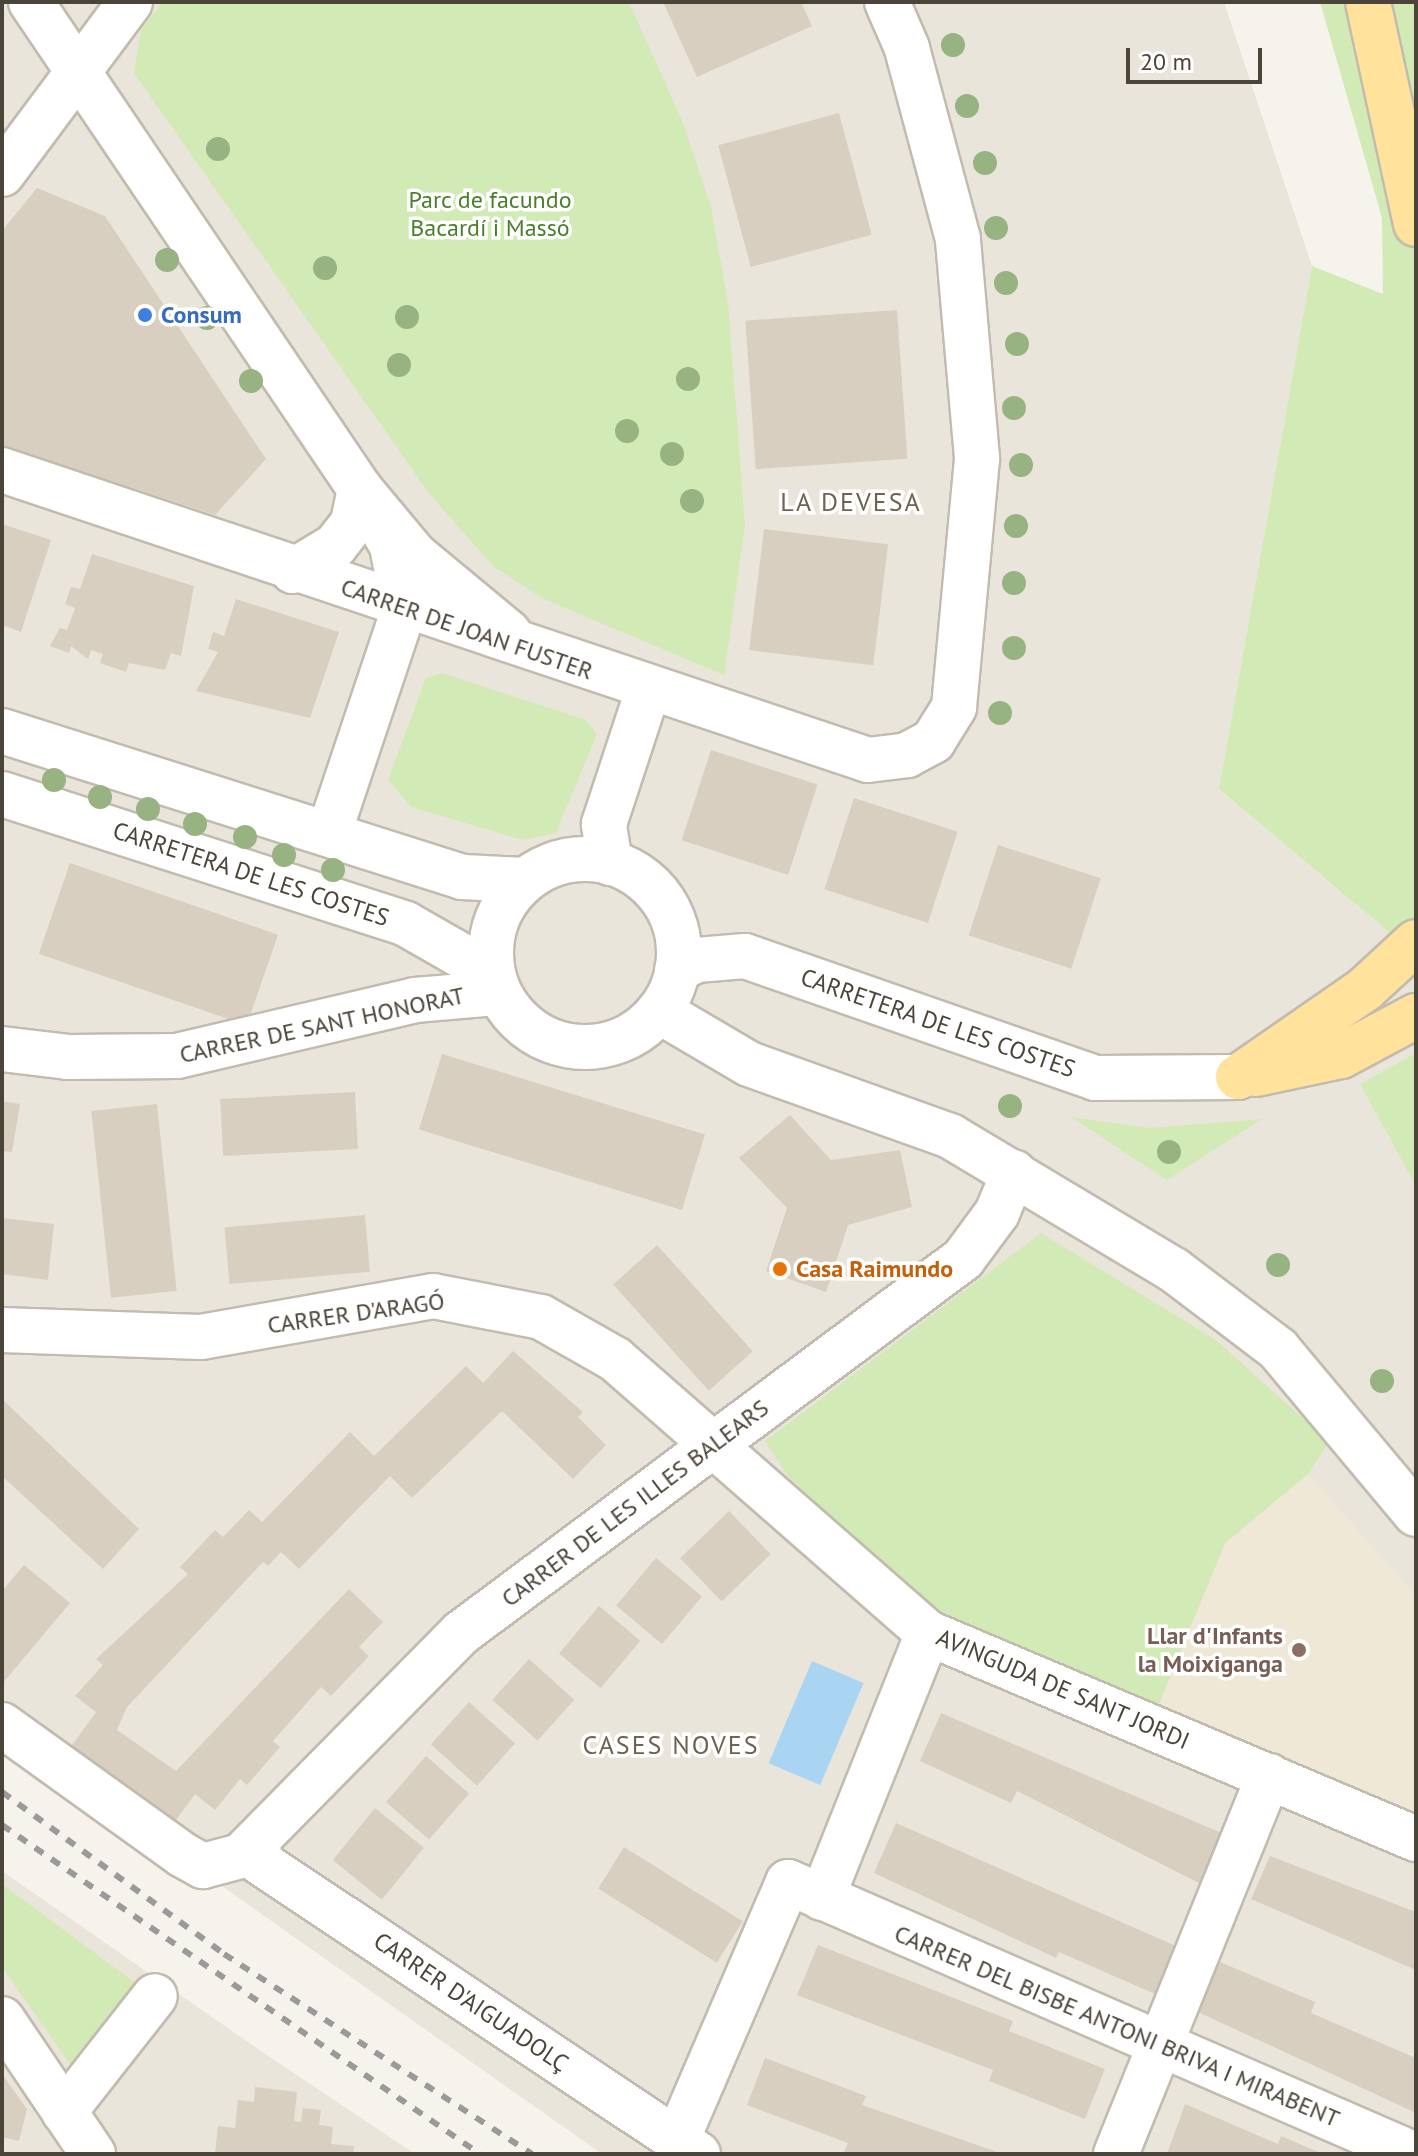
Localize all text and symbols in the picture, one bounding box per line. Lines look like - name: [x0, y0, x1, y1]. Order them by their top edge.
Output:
- scale bar: [1130, 32, 1266, 82]
- text: 20 m: [1140, 46, 1192, 77]
- park label: Parc de facundo Bacardí i Massó: [408, 186, 572, 242]
- place label: Consum: [161, 301, 242, 329]
- marker: Consum: [136, 306, 154, 324]
- district label: LA DEVESA: [780, 486, 922, 518]
- street label: CARRER DE JOAN FUSTER: [337, 572, 597, 686]
- street label: CARRETERA DE LES COSTES: [109, 816, 393, 932]
- street label: CARRETERA DE LES COSTES: [797, 962, 1079, 1084]
- street label: CARRER DE SANT HONORAT: [177, 981, 467, 1069]
- place label: Casa Raimundo: [796, 1255, 953, 1283]
- marker: Casa Raimundo: [771, 1260, 789, 1278]
- street label: CARRER D'ARAGÓ: [266, 1286, 446, 1340]
- street label: CARRER DE LES ILLES BALEARS: [496, 1393, 774, 1613]
- street label: AVINGUDA DE SANT JORDI: [931, 1622, 1195, 1756]
- place label: Llar d'Infants la Moixiganga: [1138, 1622, 1283, 1678]
- marker: Llar d'Infants la Moixiganga: [1290, 1641, 1308, 1659]
- district label: CASES NOVES: [583, 1729, 759, 1761]
- street label: CARRER DEL BISBE ANTONI BRIVA I MIRABENT: [889, 1918, 1345, 2134]
- street label: CARRER D'AIGUADOLÇ: [368, 1926, 574, 2078]

